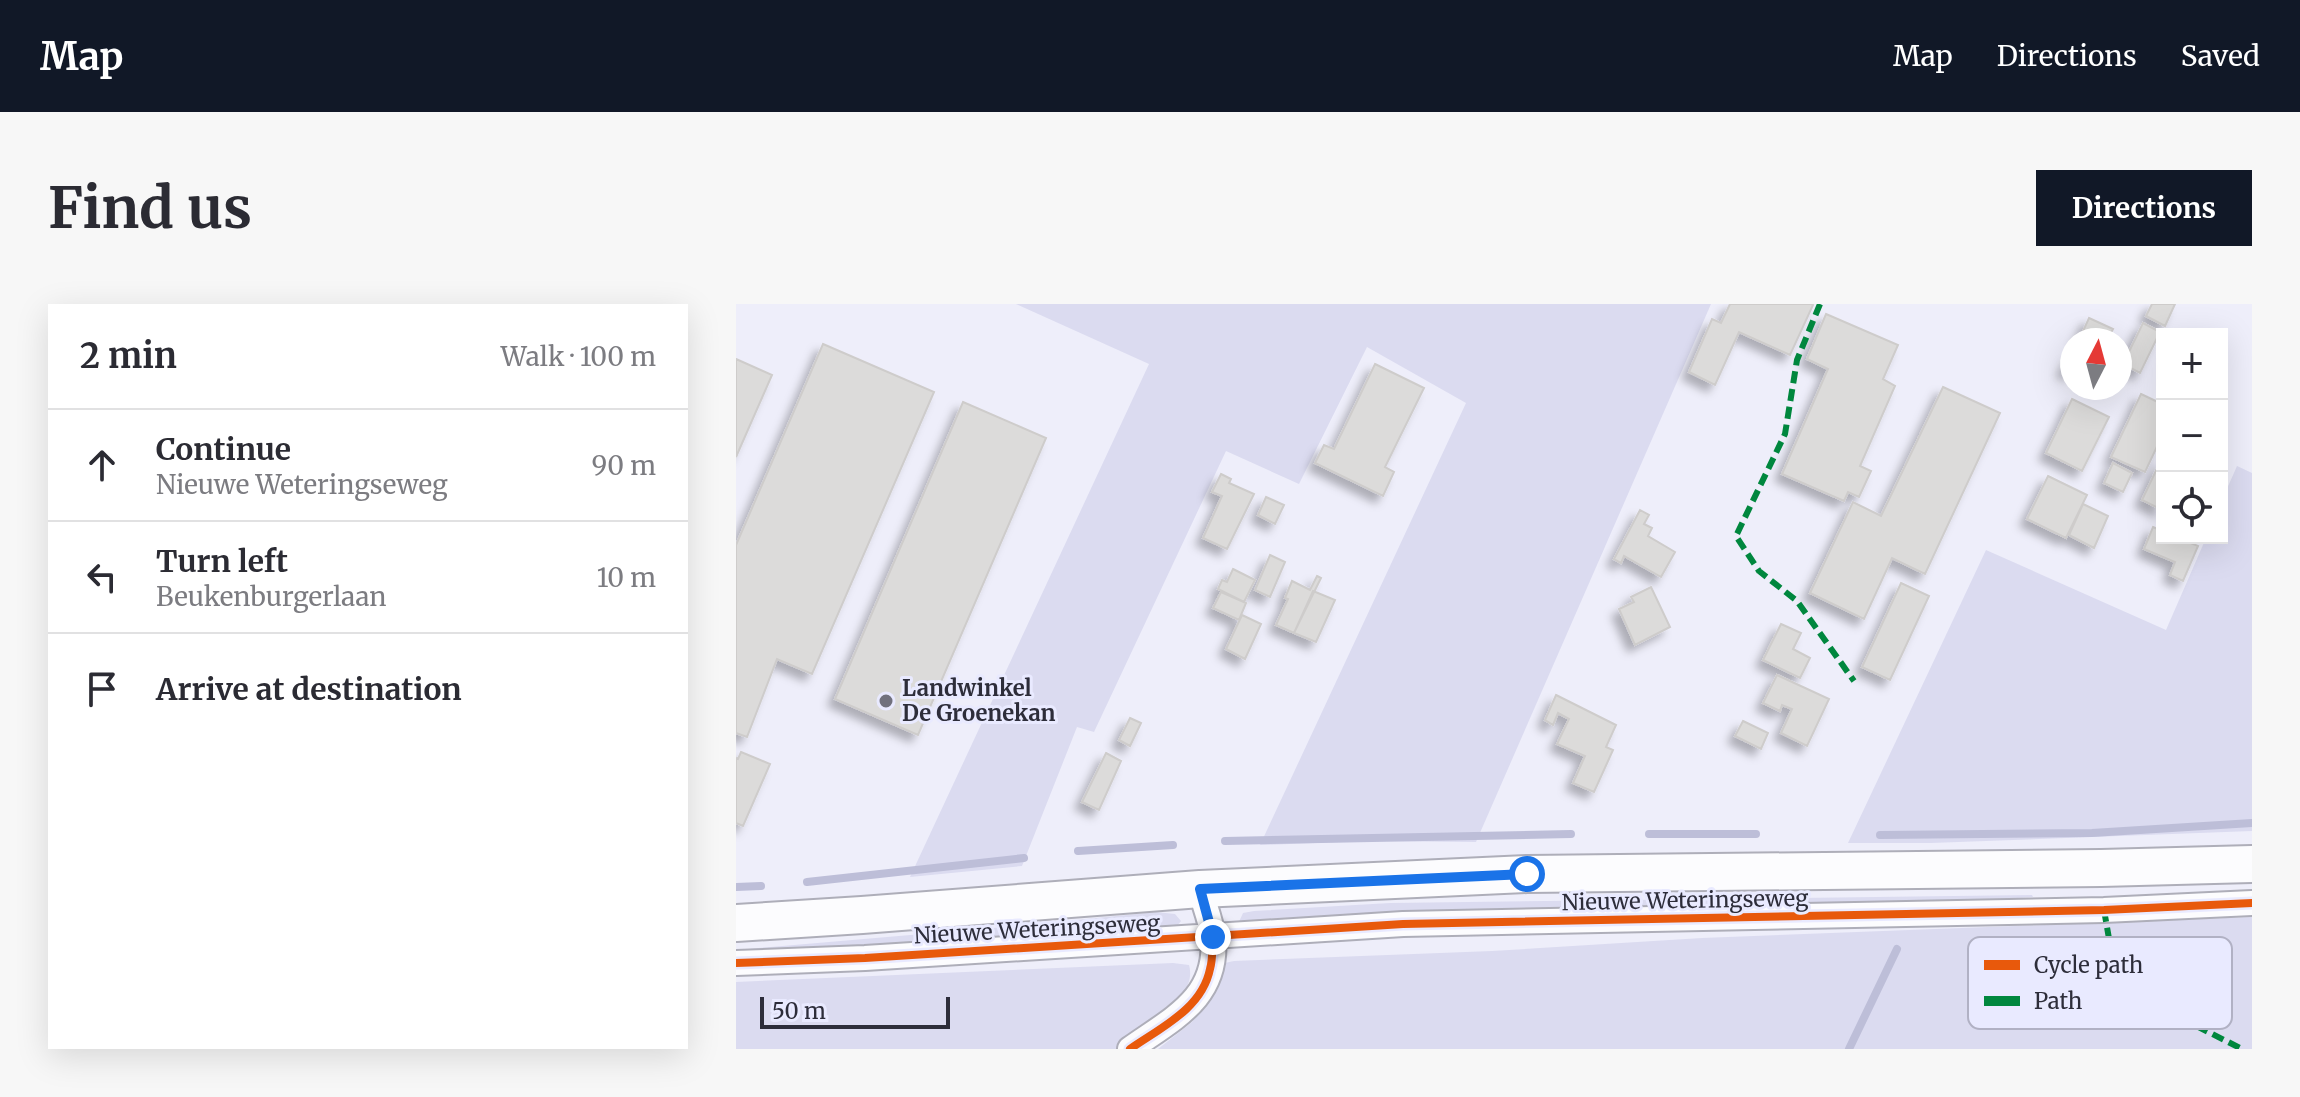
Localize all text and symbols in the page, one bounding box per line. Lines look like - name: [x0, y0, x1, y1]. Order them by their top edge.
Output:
- text: Map: [40, 33, 124, 80]
- text: Map: [1893, 38, 1953, 74]
- text: Directions: [1997, 38, 2137, 74]
- text: Saved: [2181, 38, 2260, 74]
- button: Directions: [2036, 170, 2252, 246]
- text: Find us: [48, 173, 252, 243]
- north arrow: [2060, 328, 2132, 400]
- map controls: [2156, 328, 2228, 544]
- button: +: [2156, 328, 2228, 400]
- text: 2 min: [80, 335, 177, 377]
- text: Walk · 100 m: [501, 340, 656, 373]
- button: −: [2156, 400, 2228, 472]
- text: Continue: [156, 430, 291, 468]
- icon: ahead: [80, 443, 124, 487]
- text: 90 m: [592, 449, 656, 482]
- text: Nieuwe Weteringseweg: [156, 468, 448, 501]
- button: locate: [2156, 472, 2228, 544]
- text: Turn left: [156, 542, 288, 580]
- icon: left: [80, 555, 124, 599]
- text: 10 m: [597, 561, 656, 594]
- text: Beukenburgerlaan: [156, 580, 387, 613]
- icon: arrive: [80, 667, 124, 711]
- text: Arrive at destination: [156, 670, 462, 708]
- place label: Landwinkel De Groenekan: [902, 674, 1056, 727]
- marker: Landwinkel De Groenekan: [877, 692, 895, 710]
- route start: [1509, 856, 1545, 892]
- street label: Nieuwe Weteringseweg: [1561, 884, 1809, 916]
- street label: Nieuwe Weteringseweg: [913, 909, 1161, 949]
- route end: [1195, 919, 1231, 955]
- legend: [1968, 937, 2232, 1029]
- text: Cycle path: [2034, 951, 2144, 979]
- text: Path: [2034, 987, 2083, 1015]
- scale bar: [760, 993, 950, 1029]
- text: 50 m: [772, 997, 826, 1025]

